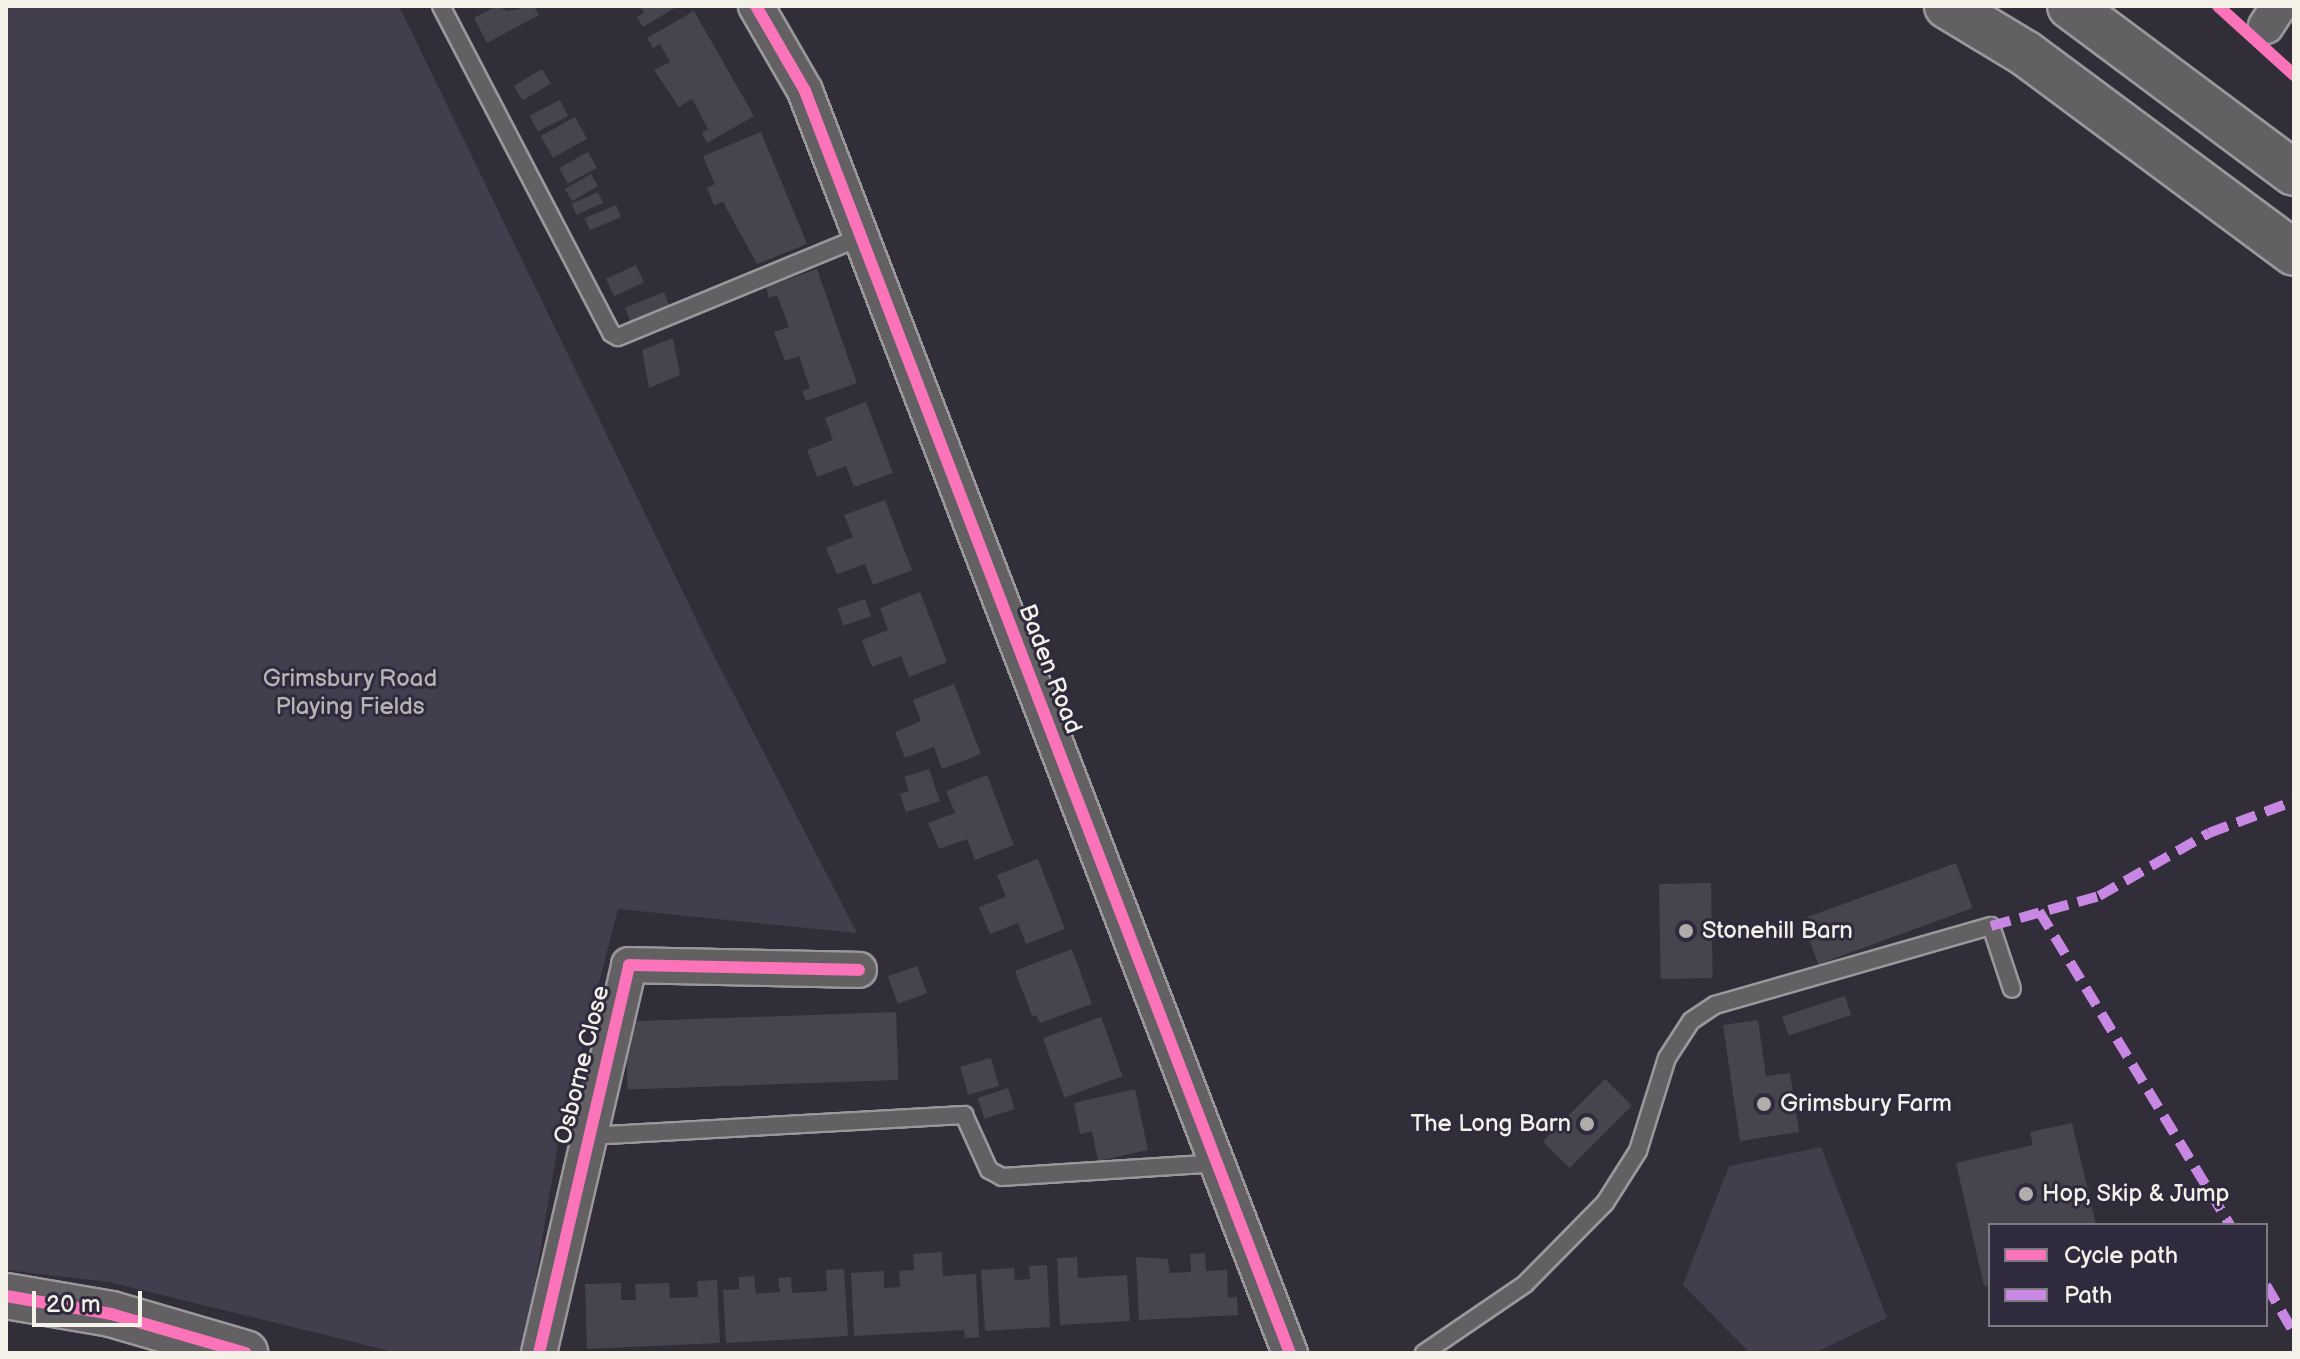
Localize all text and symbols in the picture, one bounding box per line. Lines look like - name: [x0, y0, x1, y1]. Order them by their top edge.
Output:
- street label: Baden Road: [1012, 600, 1088, 738]
- park label: Grimsbury Road Playing Fields: [262, 665, 438, 721]
- place label: Stonehill Barn: [1702, 917, 1853, 945]
- marker: Stonehill Barn: [1677, 922, 1695, 940]
- street label: Osborne Close: [548, 983, 616, 1147]
- place label: Grimsbury Farm: [1780, 1090, 1954, 1118]
- marker: Grimsbury Farm: [1755, 1095, 1773, 1113]
- place label: The Long Barn: [1410, 1110, 1571, 1138]
- marker: The Long Barn: [1578, 1115, 1596, 1133]
- place label: Hop, Skip & Jump: [2042, 1180, 2231, 1208]
- marker: Hop, Skip & Jump: [2017, 1185, 2035, 1203]
- legend: [1988, 1223, 2268, 1327]
- text: Cycle path: [2064, 1241, 2178, 1270]
- scale bar: [36, 1275, 146, 1325]
- text: Path: [2064, 1281, 2112, 1310]
- text: 20 m: [46, 1290, 101, 1319]

